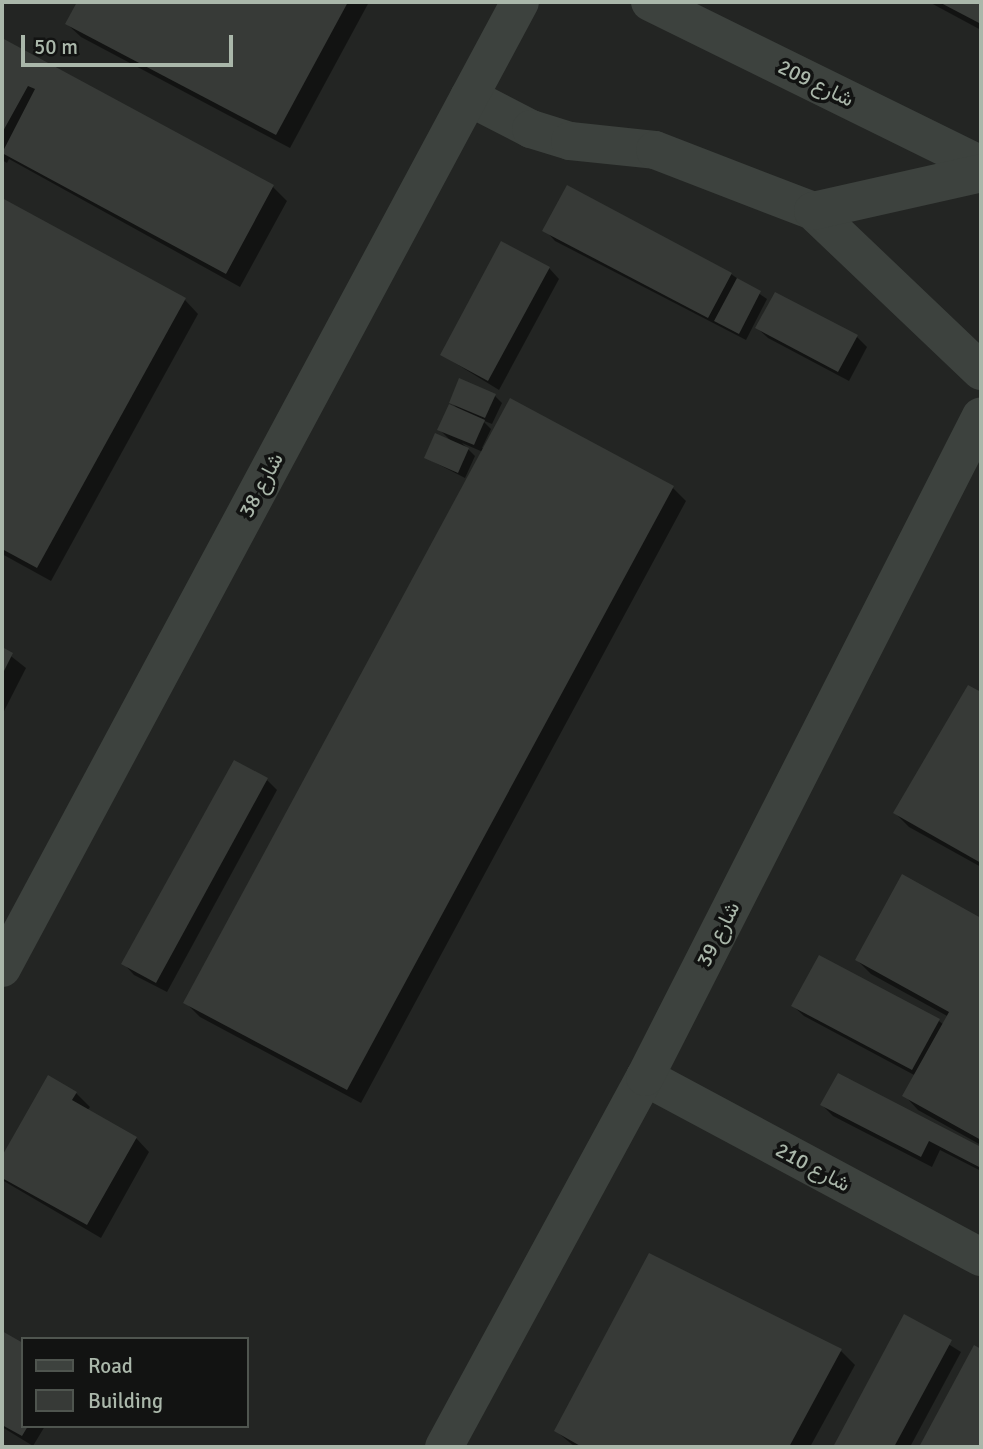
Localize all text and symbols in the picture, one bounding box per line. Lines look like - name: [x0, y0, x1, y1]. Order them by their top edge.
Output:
- scale bar: [24, 21, 236, 65]
- text: 50 m: [34, 34, 78, 60]
- street label: شارع 209: [774, 54, 858, 112]
- street label: شارع 38: [234, 448, 288, 522]
- street label: شارع 39: [691, 897, 745, 971]
- street label: شارع 210: [771, 1137, 855, 1197]
- legend: [21, 1337, 248, 1428]
- text: Road: [88, 1353, 133, 1379]
- text: Building: [88, 1388, 163, 1414]

